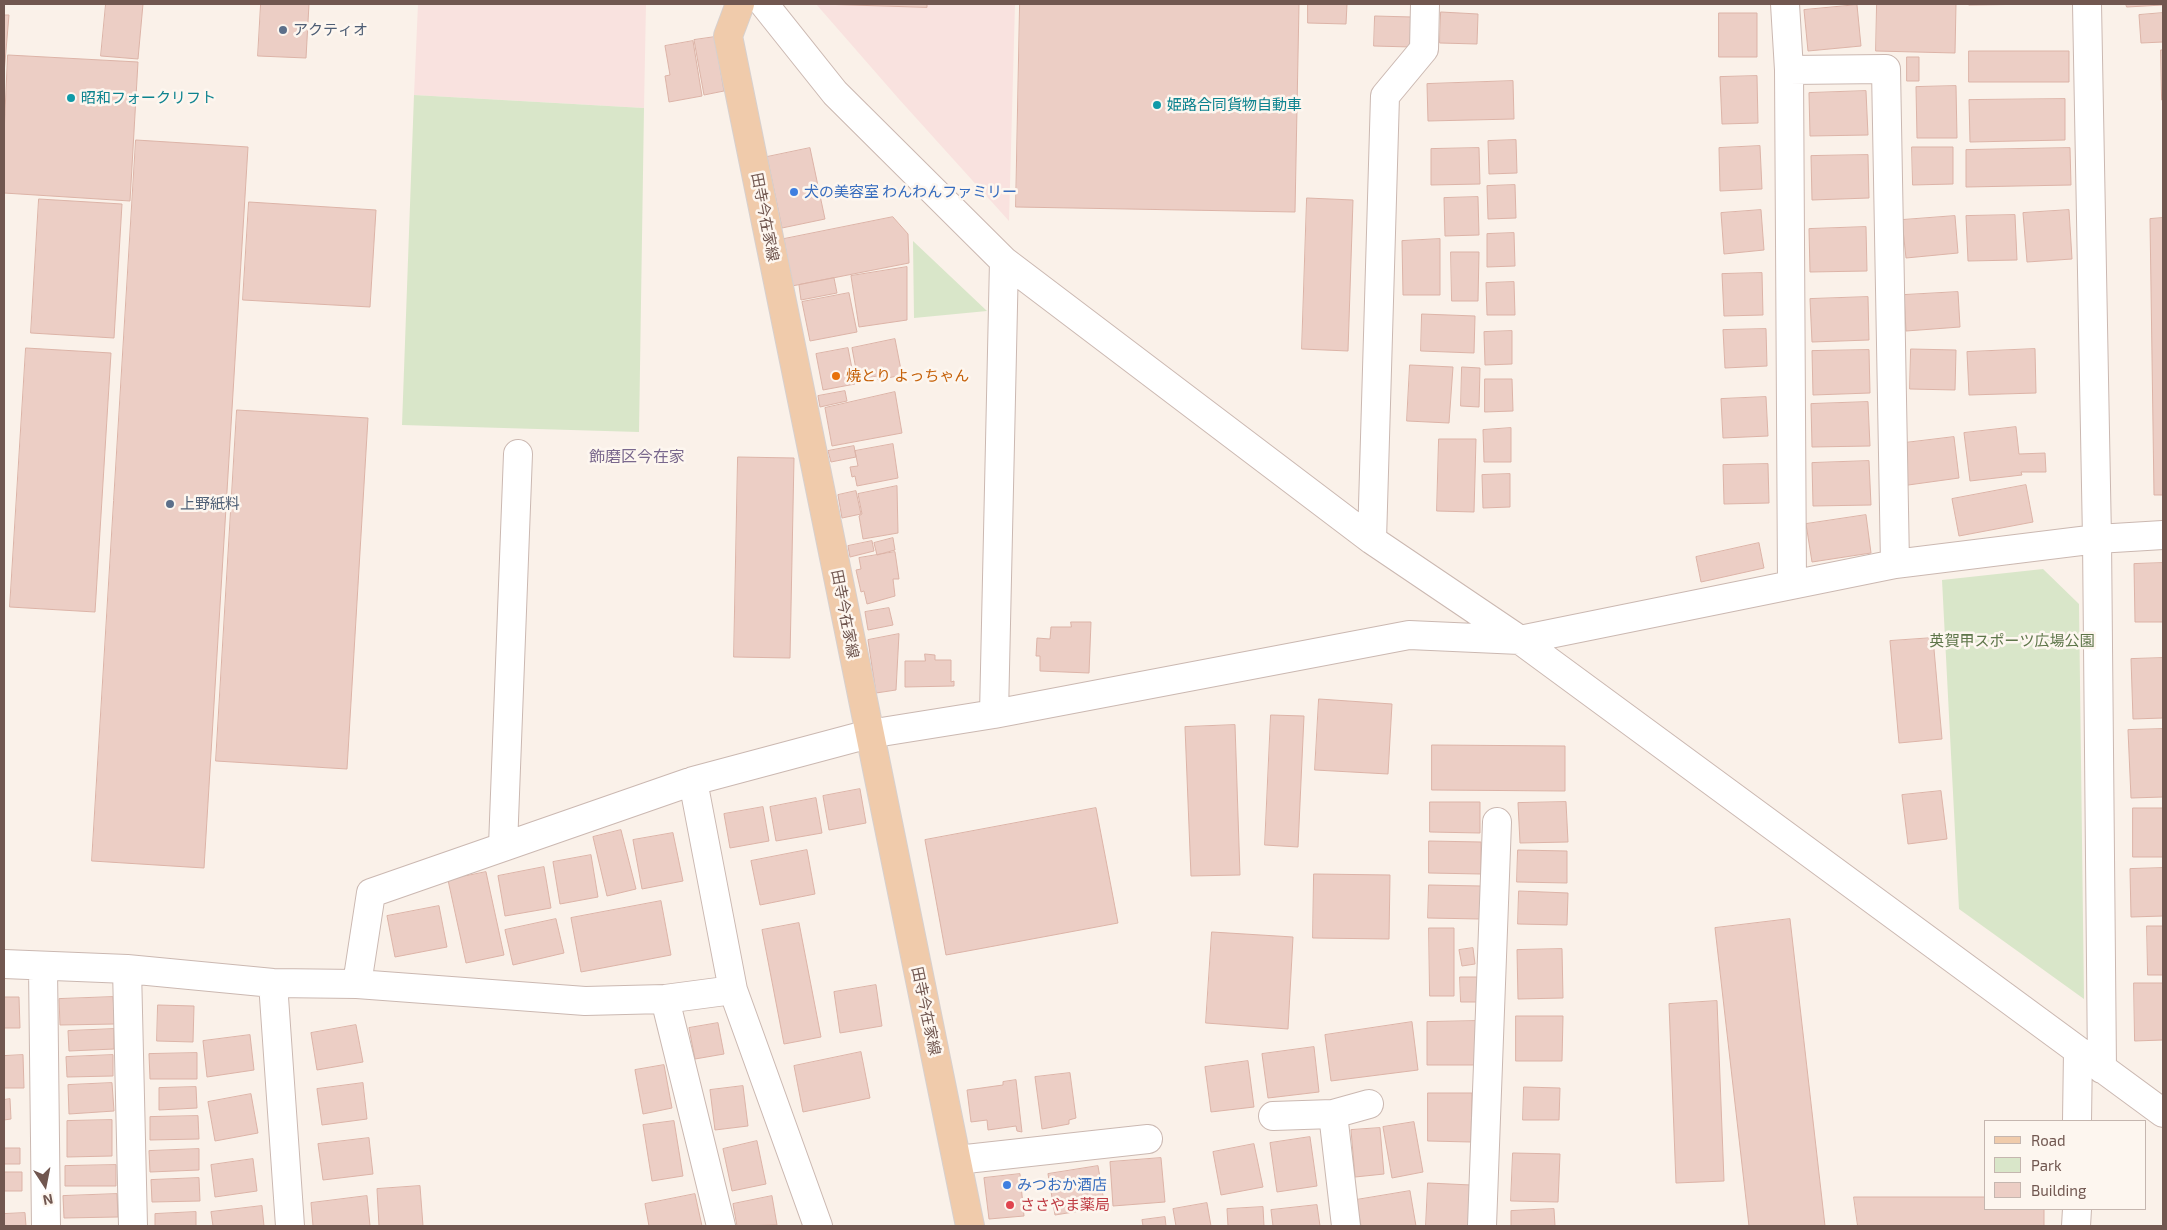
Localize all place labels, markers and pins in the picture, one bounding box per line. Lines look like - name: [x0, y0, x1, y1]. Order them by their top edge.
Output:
- place label: アクティオ: [293, 21, 368, 39]
- marker: アクティオ: [277, 24, 289, 36]
- place label: 昭和フォークリフト: [81, 89, 216, 107]
- marker: 昭和フォークリフト: [65, 92, 77, 104]
- place label: 姫路合同貨物自動車: [1167, 96, 1302, 114]
- marker: 姫路合同貨物自動車: [1151, 99, 1163, 111]
- place label: 犬の美容室 わんわんファミリー: [804, 183, 1017, 201]
- marker: 犬の美容室 わんわんファミリー: [788, 186, 800, 198]
- place label: 焼とり よっちゃん: [846, 367, 969, 385]
- marker: 焼とり よっちゃん: [830, 370, 842, 382]
- place label: 上野紙料: [180, 495, 240, 513]
- marker: 上野紙料: [164, 498, 176, 510]
- place label: みつおか酒店: [1017, 1176, 1107, 1194]
- marker: みつおか酒店: [1001, 1179, 1013, 1191]
- place label: ささやま薬局: [1020, 1196, 1110, 1214]
- marker: ささやま薬局: [1004, 1199, 1016, 1211]

